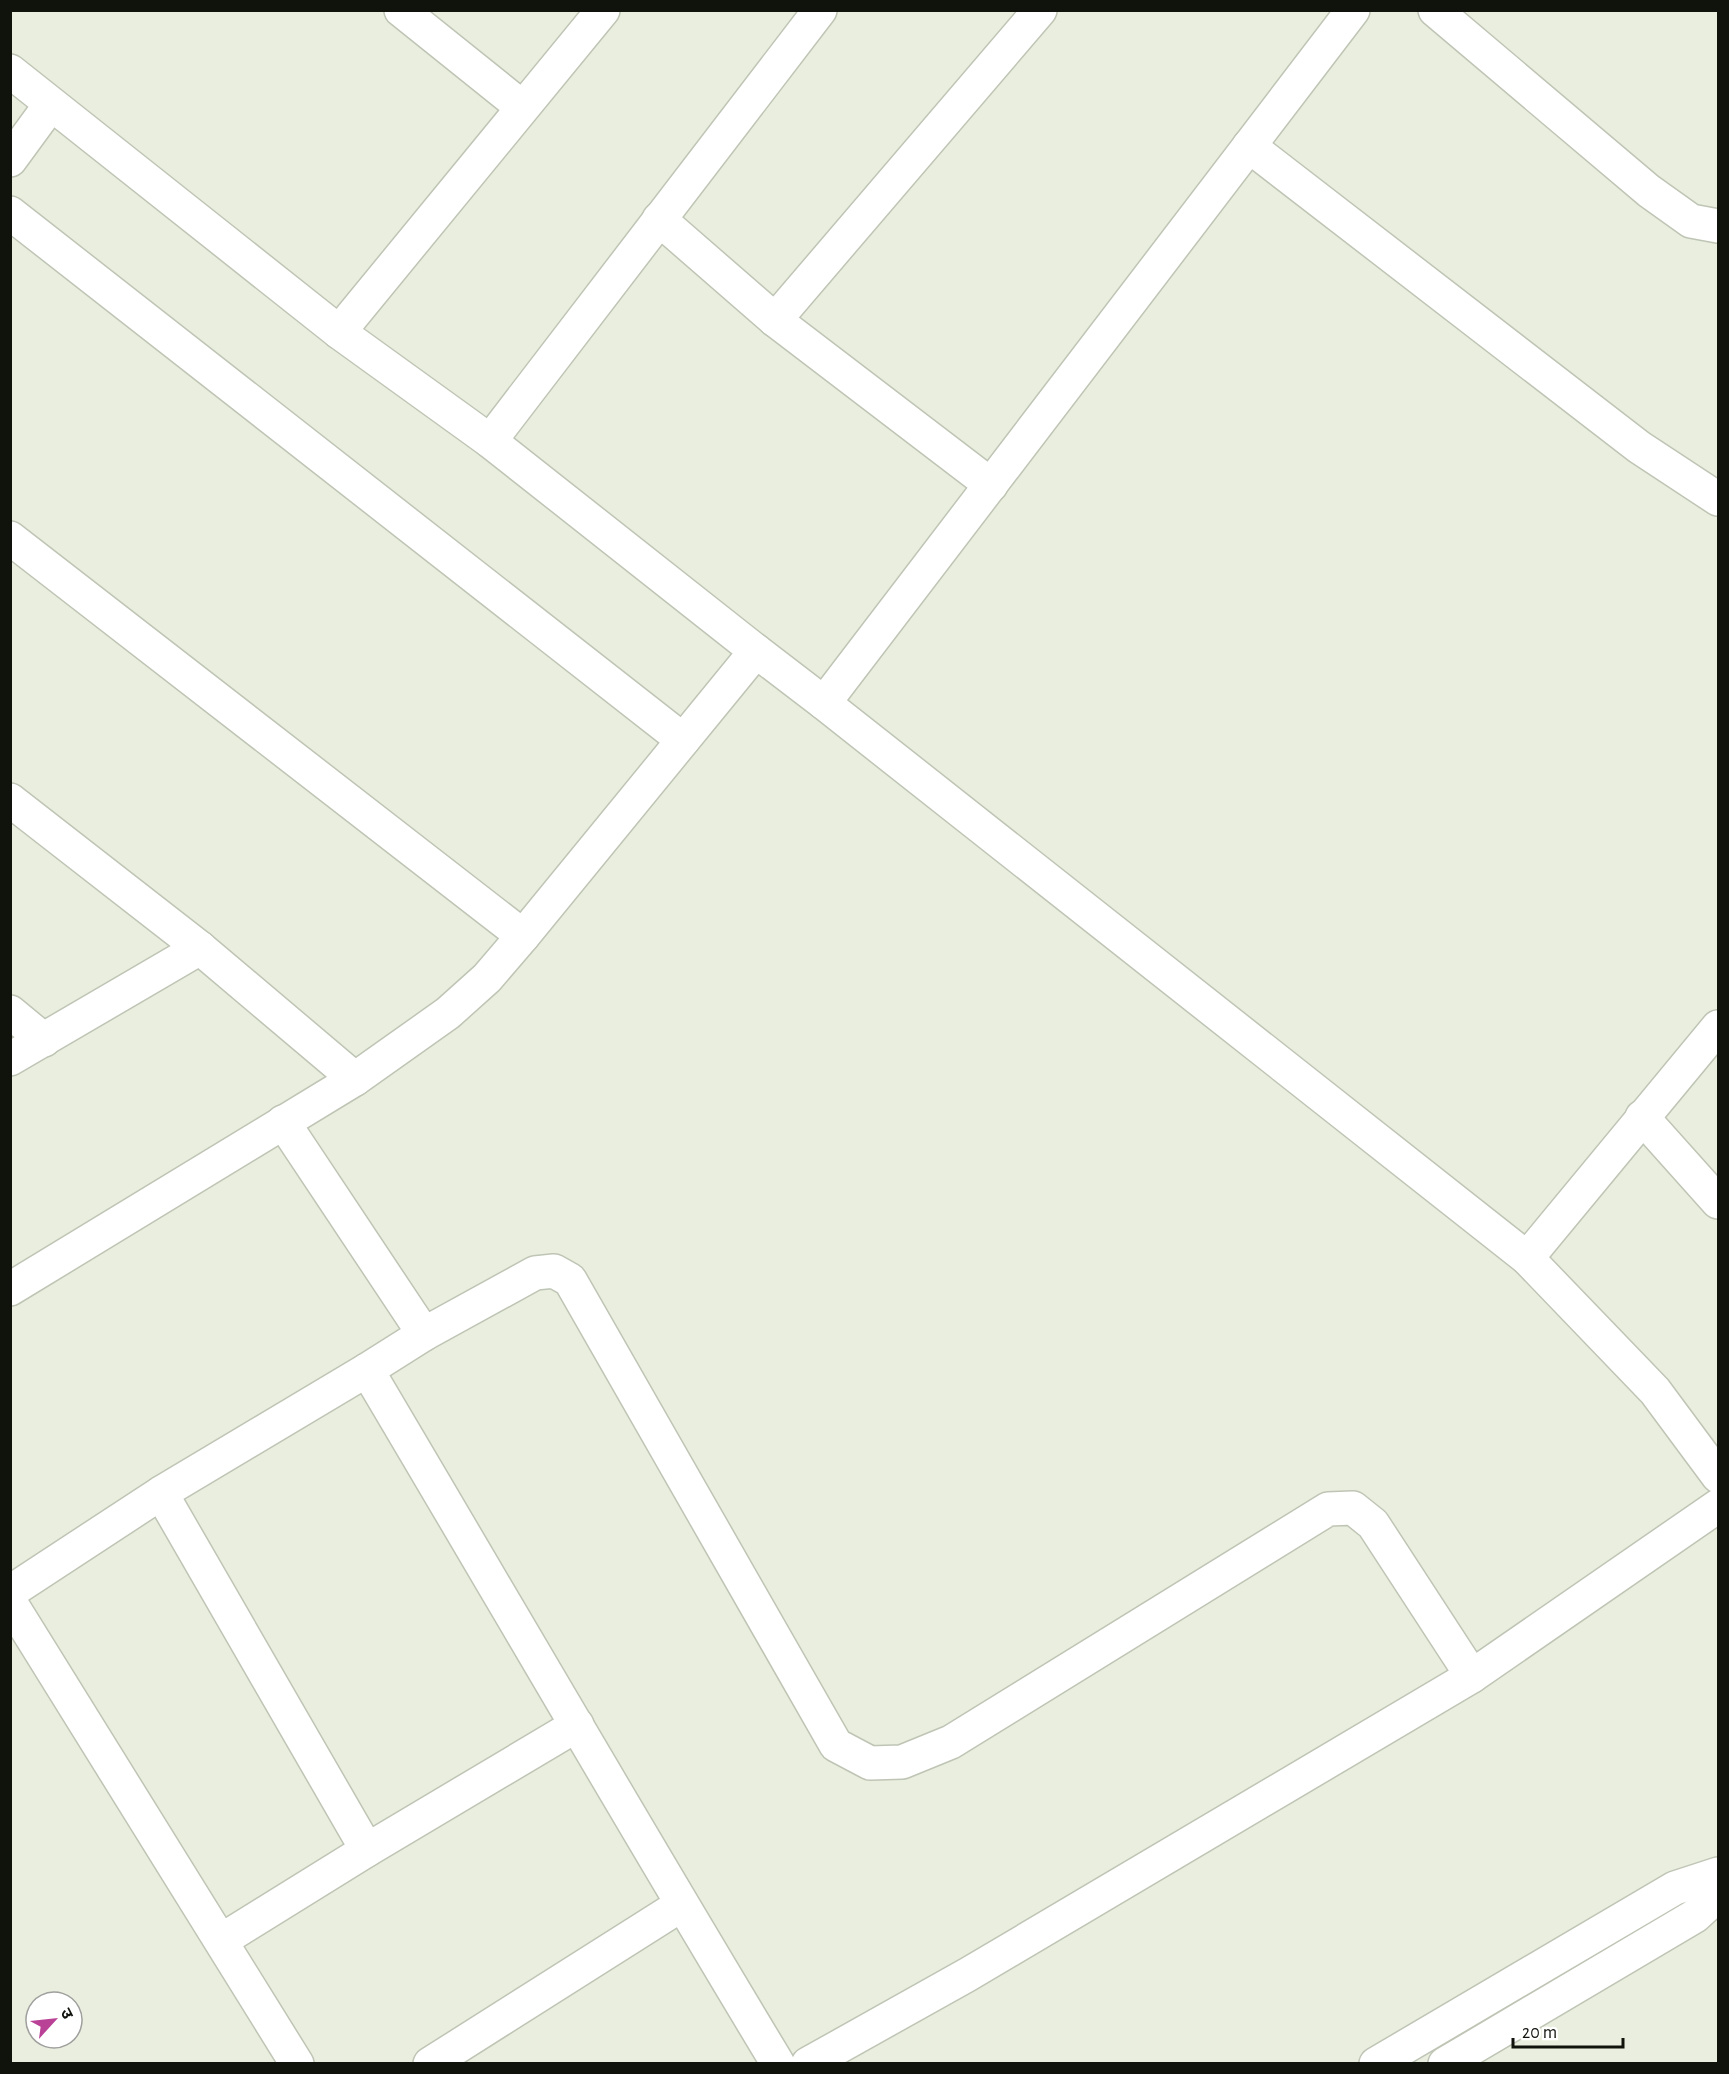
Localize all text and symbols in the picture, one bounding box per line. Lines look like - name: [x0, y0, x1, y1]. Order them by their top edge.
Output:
- north arrow: [24, 1990, 84, 2050]
- text: उ: [57, 2006, 76, 2022]
- scale bar: [1513, 2011, 1622, 2049]
- text: 20 m: [1522, 2024, 1557, 2042]

